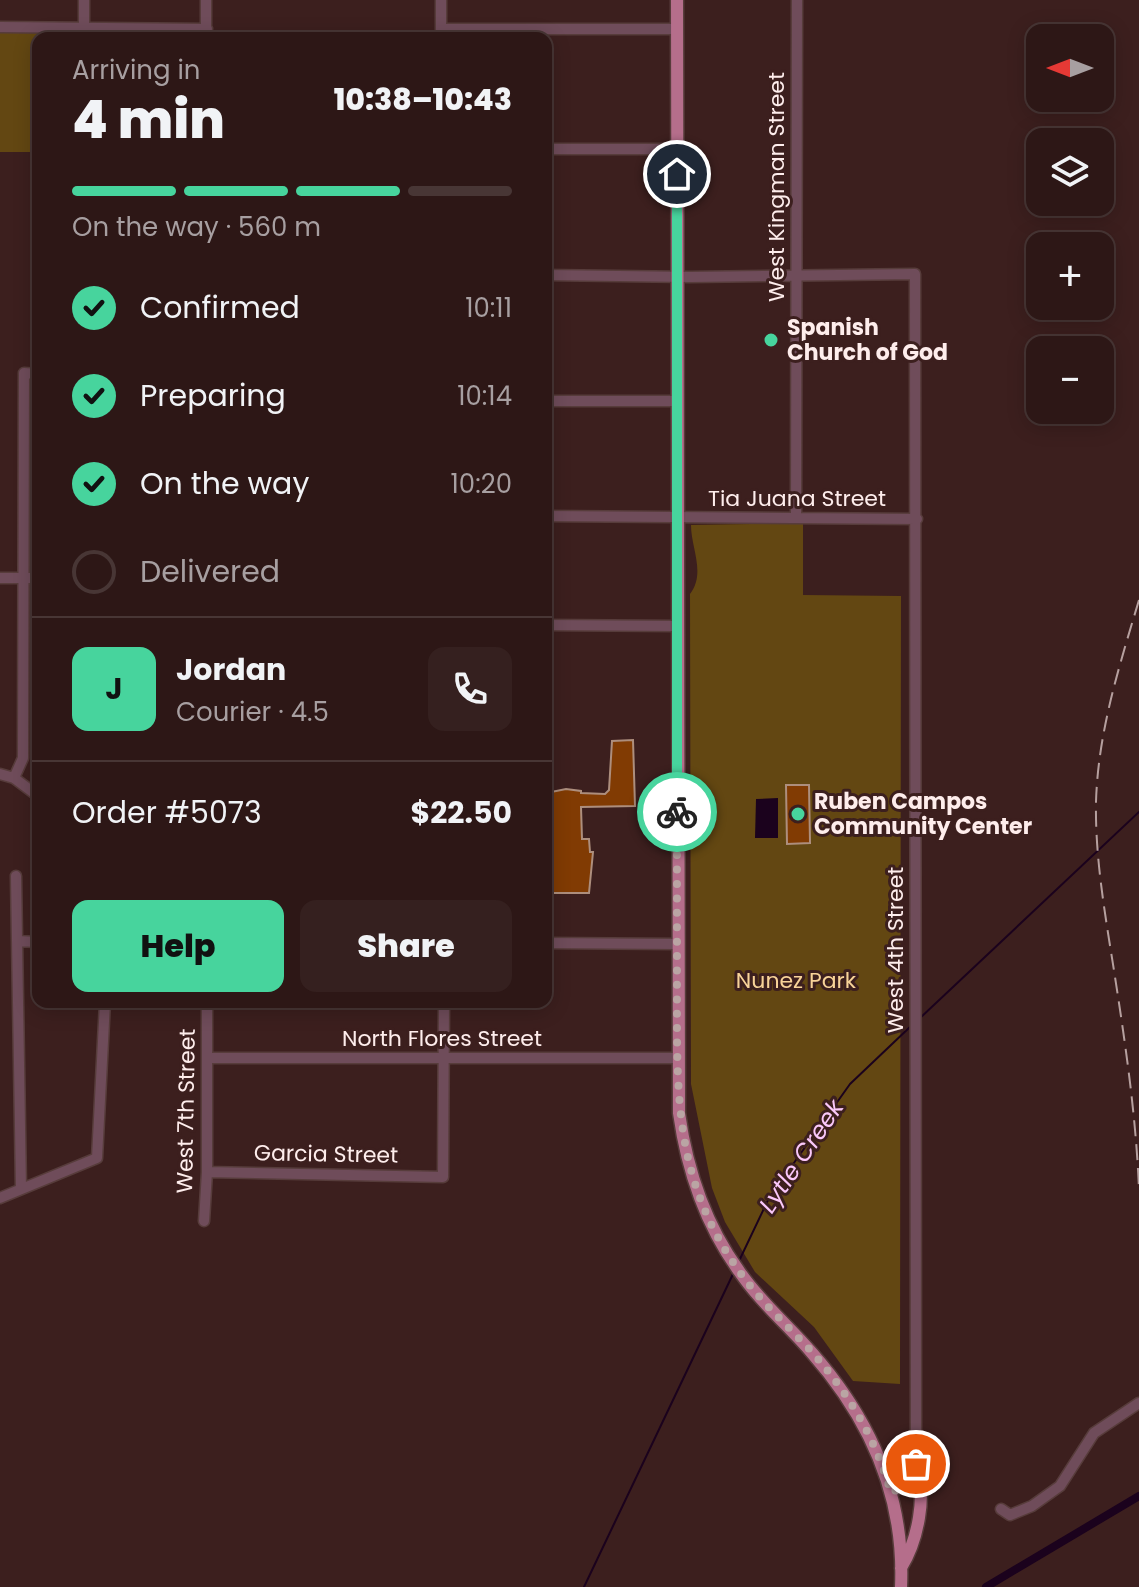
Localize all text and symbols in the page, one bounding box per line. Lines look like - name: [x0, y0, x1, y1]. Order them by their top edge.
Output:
- north arrow: [1026, 24, 1114, 112]
- map controls: [1026, 24, 1114, 424]
- text: Arriving in: [72, 52, 201, 88]
- street label: West Kingman Street: [761, 72, 792, 302]
- text: 10:38–10:43: [334, 78, 512, 121]
- text: 4 min: [72, 83, 225, 156]
- button: layers: [1026, 128, 1114, 216]
- pin: [643, 140, 711, 208]
- icon: home: [655, 152, 699, 196]
- text: On the way · 560 m: [72, 209, 321, 245]
- button: +: [1026, 232, 1114, 320]
- icon: check: [72, 286, 116, 330]
- text: Confirmed: [140, 286, 300, 329]
- text: 10:11: [465, 290, 512, 326]
- place label: Spanish Church of God: [787, 312, 948, 368]
- marker: Spanish Church of God: [762, 331, 780, 349]
- button: −: [1026, 336, 1114, 424]
- icon: check: [72, 374, 116, 418]
- text: Preparing: [140, 374, 286, 417]
- text: 10:14: [457, 378, 512, 414]
- icon: check: [72, 462, 116, 506]
- text: On the way: [140, 462, 309, 505]
- text: 10:20: [451, 466, 512, 502]
- street label: Tia Juana Street: [708, 483, 886, 514]
- text: Delivered: [140, 550, 280, 593]
- button: phone: [428, 647, 512, 731]
- text: Jordan: [176, 648, 286, 691]
- text: J: [105, 667, 123, 710]
- text: Courier · 4.5: [176, 694, 329, 730]
- courier: [637, 772, 717, 852]
- place label: Ruben Campos Community Center: [814, 786, 1032, 842]
- icon: bike: [655, 790, 699, 834]
- text: Order #5073: [72, 791, 262, 834]
- text: $22.50: [410, 791, 512, 834]
- marker: Ruben Campos Community Center: [789, 805, 807, 823]
- street label: West 4th Street: [880, 867, 911, 1033]
- button: Help: [72, 900, 284, 992]
- button: Share: [300, 900, 512, 992]
- park label: Nunez Park: [736, 965, 857, 996]
- street label: North Flores Street: [342, 1023, 542, 1054]
- street label: West 7th Street: [169, 1028, 203, 1194]
- water label: Lytle Creek: [751, 1091, 852, 1219]
- street label: Garcia Street: [254, 1137, 398, 1171]
- pin: [882, 1430, 950, 1498]
- icon: bag: [894, 1442, 938, 1486]

